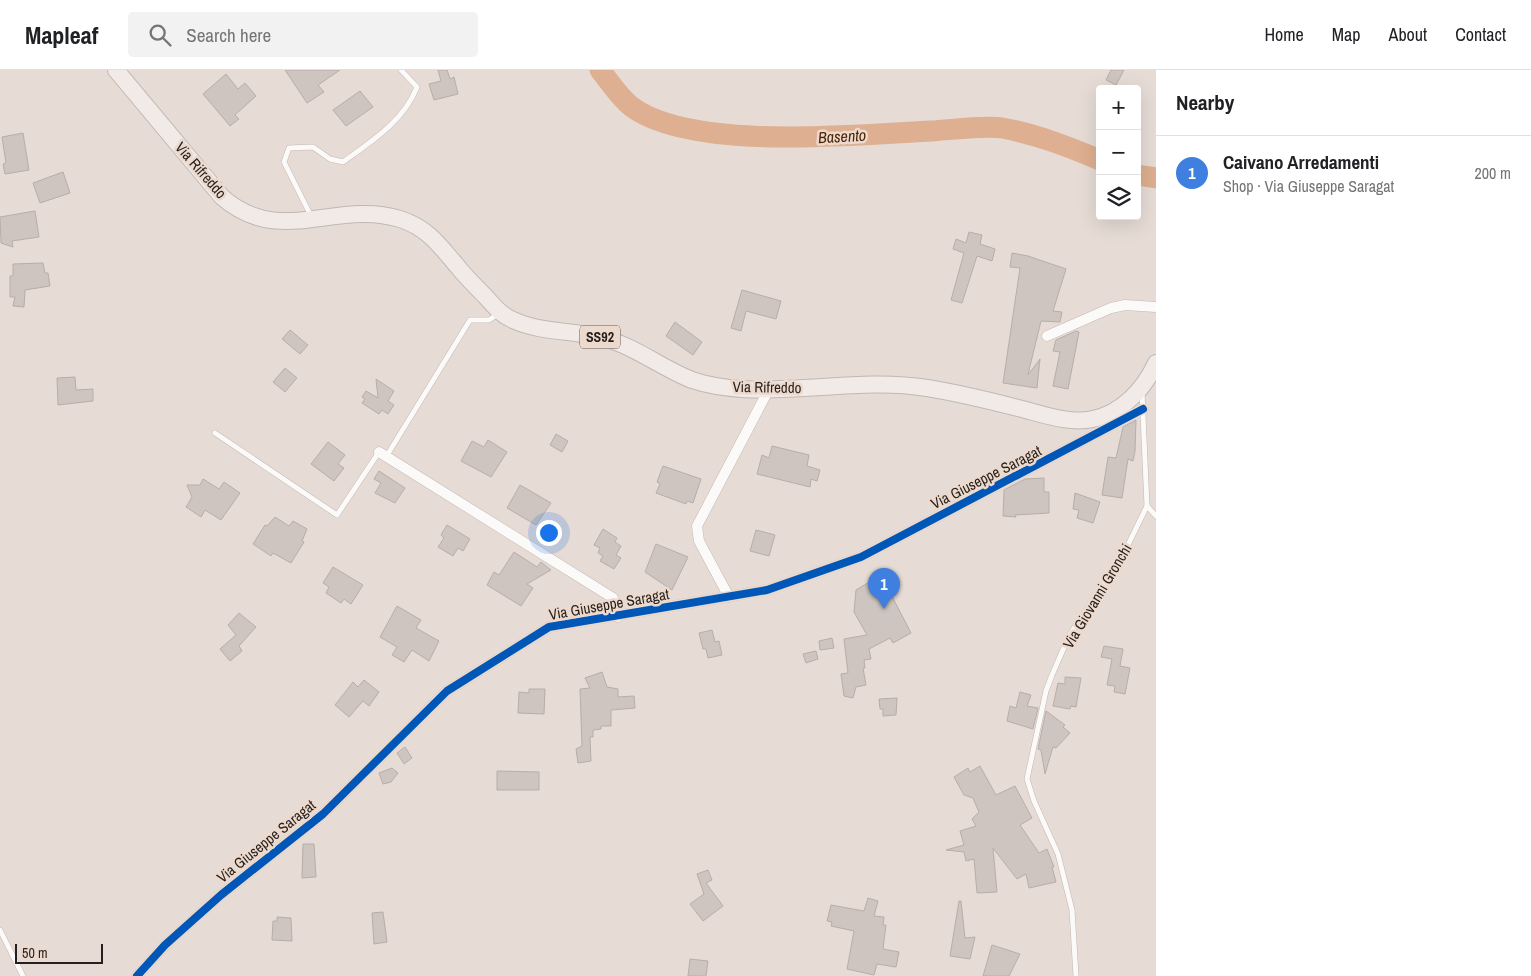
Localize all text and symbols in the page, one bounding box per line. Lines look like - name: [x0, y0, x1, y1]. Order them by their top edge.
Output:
- search box: [128, 12, 478, 57]
- text: Mapleaf: [25, 19, 98, 51]
- icon: search: [146, 21, 174, 49]
- text: Search here: [186, 22, 271, 48]
- text: Home: [1264, 22, 1304, 47]
- text: Map: [1332, 22, 1361, 47]
- text: About: [1389, 22, 1427, 47]
- text: Contact: [1455, 22, 1506, 47]
- map controls: [1096, 85, 1141, 220]
- button: +: [1096, 85, 1141, 130]
- text: Nearby: [1176, 88, 1234, 117]
- water label: Basento: [817, 124, 867, 148]
- button: −: [1096, 130, 1141, 175]
- street label: Via Rifreddo: [170, 137, 232, 203]
- text: Caivano Arredamenti: [1223, 149, 1379, 175]
- text: 1: [1188, 162, 1196, 184]
- text: 200 m: [1475, 162, 1511, 184]
- button: layers: [1096, 175, 1141, 220]
- text: Shop · Via Giuseppe Saragat: [1223, 175, 1394, 197]
- road number: SS92: [580, 326, 620, 348]
- street label: Via Rifreddo: [732, 376, 802, 398]
- street label: Via Giuseppe Saragat: [927, 440, 1045, 514]
- your location: [536, 520, 562, 546]
- street label: Via Giovanni Gronchi: [1057, 540, 1137, 652]
- pin: 1: [868, 568, 900, 609]
- street label: Via Giuseppe Saragat: [547, 583, 671, 625]
- street label: Via Giuseppe Saragat: [212, 794, 320, 887]
- scale bar: [15, 941, 102, 964]
- text: 50 m: [22, 944, 48, 962]

